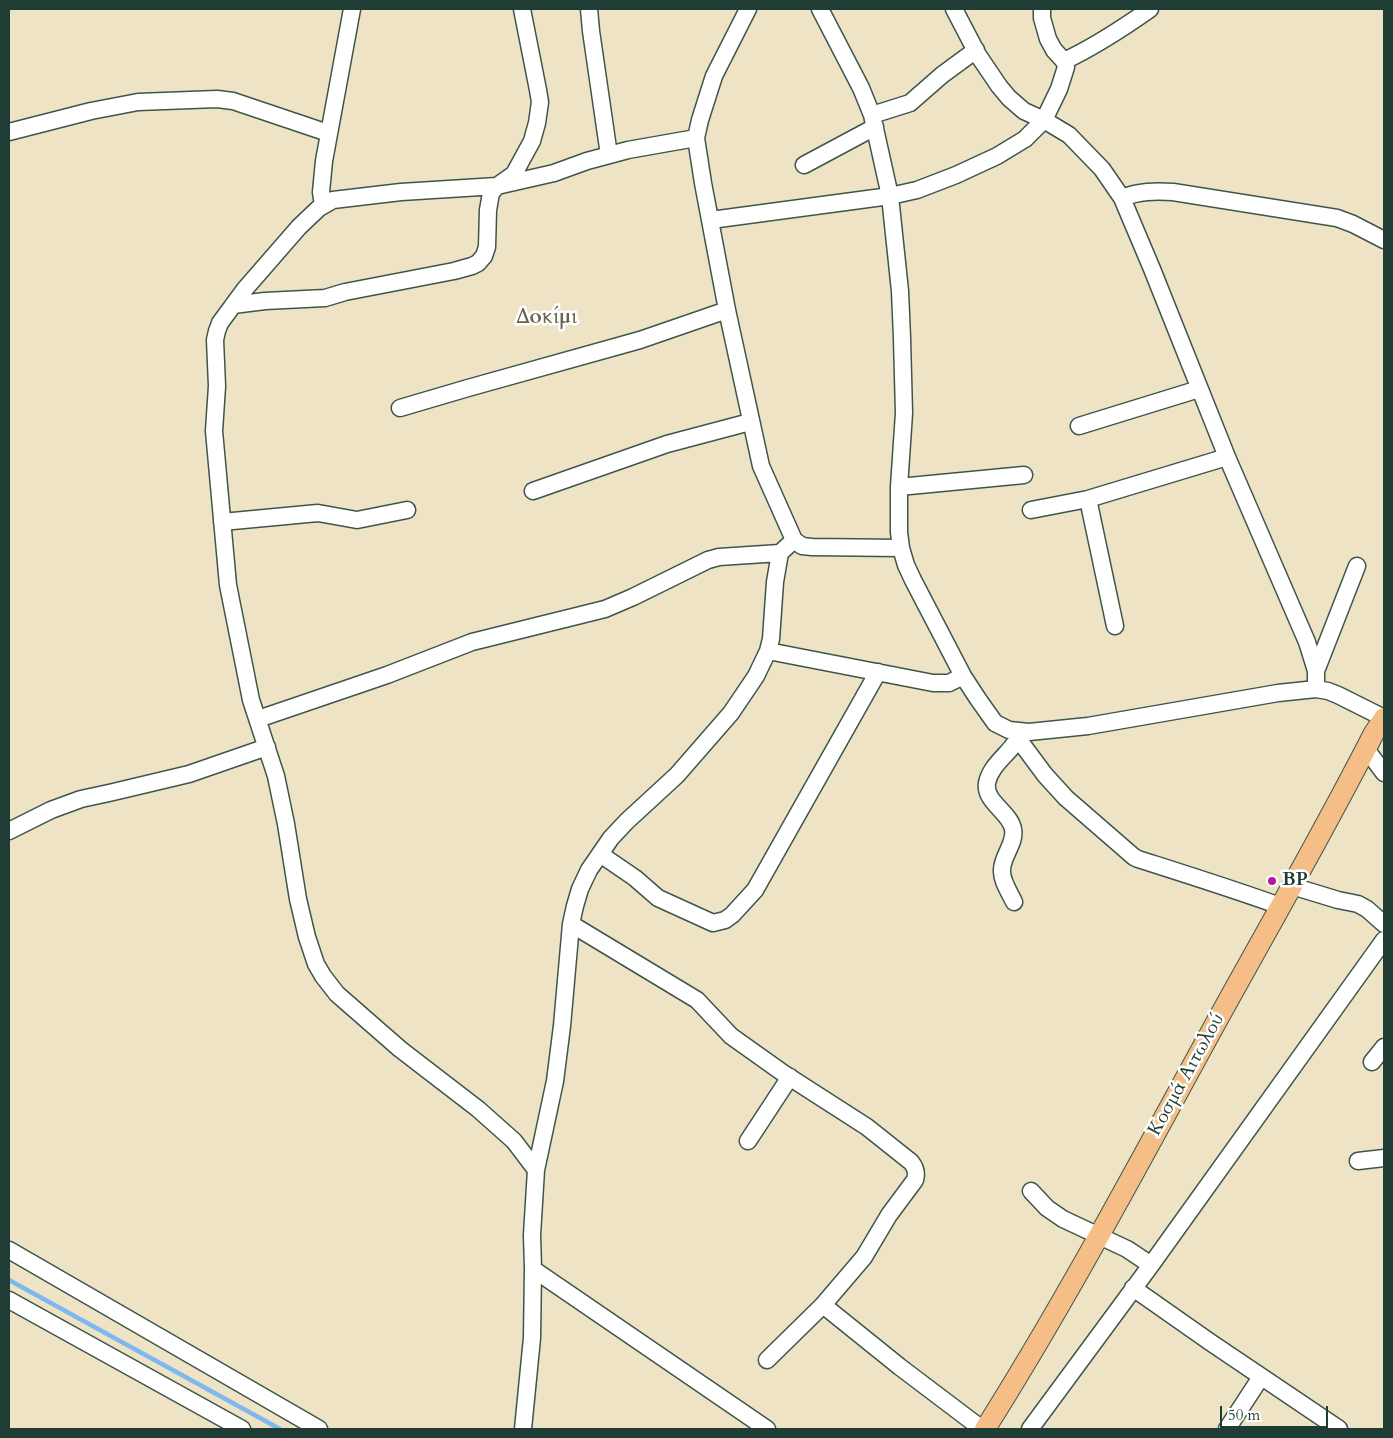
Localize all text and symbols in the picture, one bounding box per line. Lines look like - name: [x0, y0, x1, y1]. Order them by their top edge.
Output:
- district label: Δοκίμι: [516, 305, 578, 331]
- place label: BP: [1282, 870, 1308, 892]
- marker: BP: [1266, 875, 1278, 887]
- street label: Κοσμά Αιτωλού: [1144, 1010, 1230, 1140]
- scale bar: [1223, 1396, 1330, 1428]
- text: 50 m: [1228, 1405, 1260, 1425]

